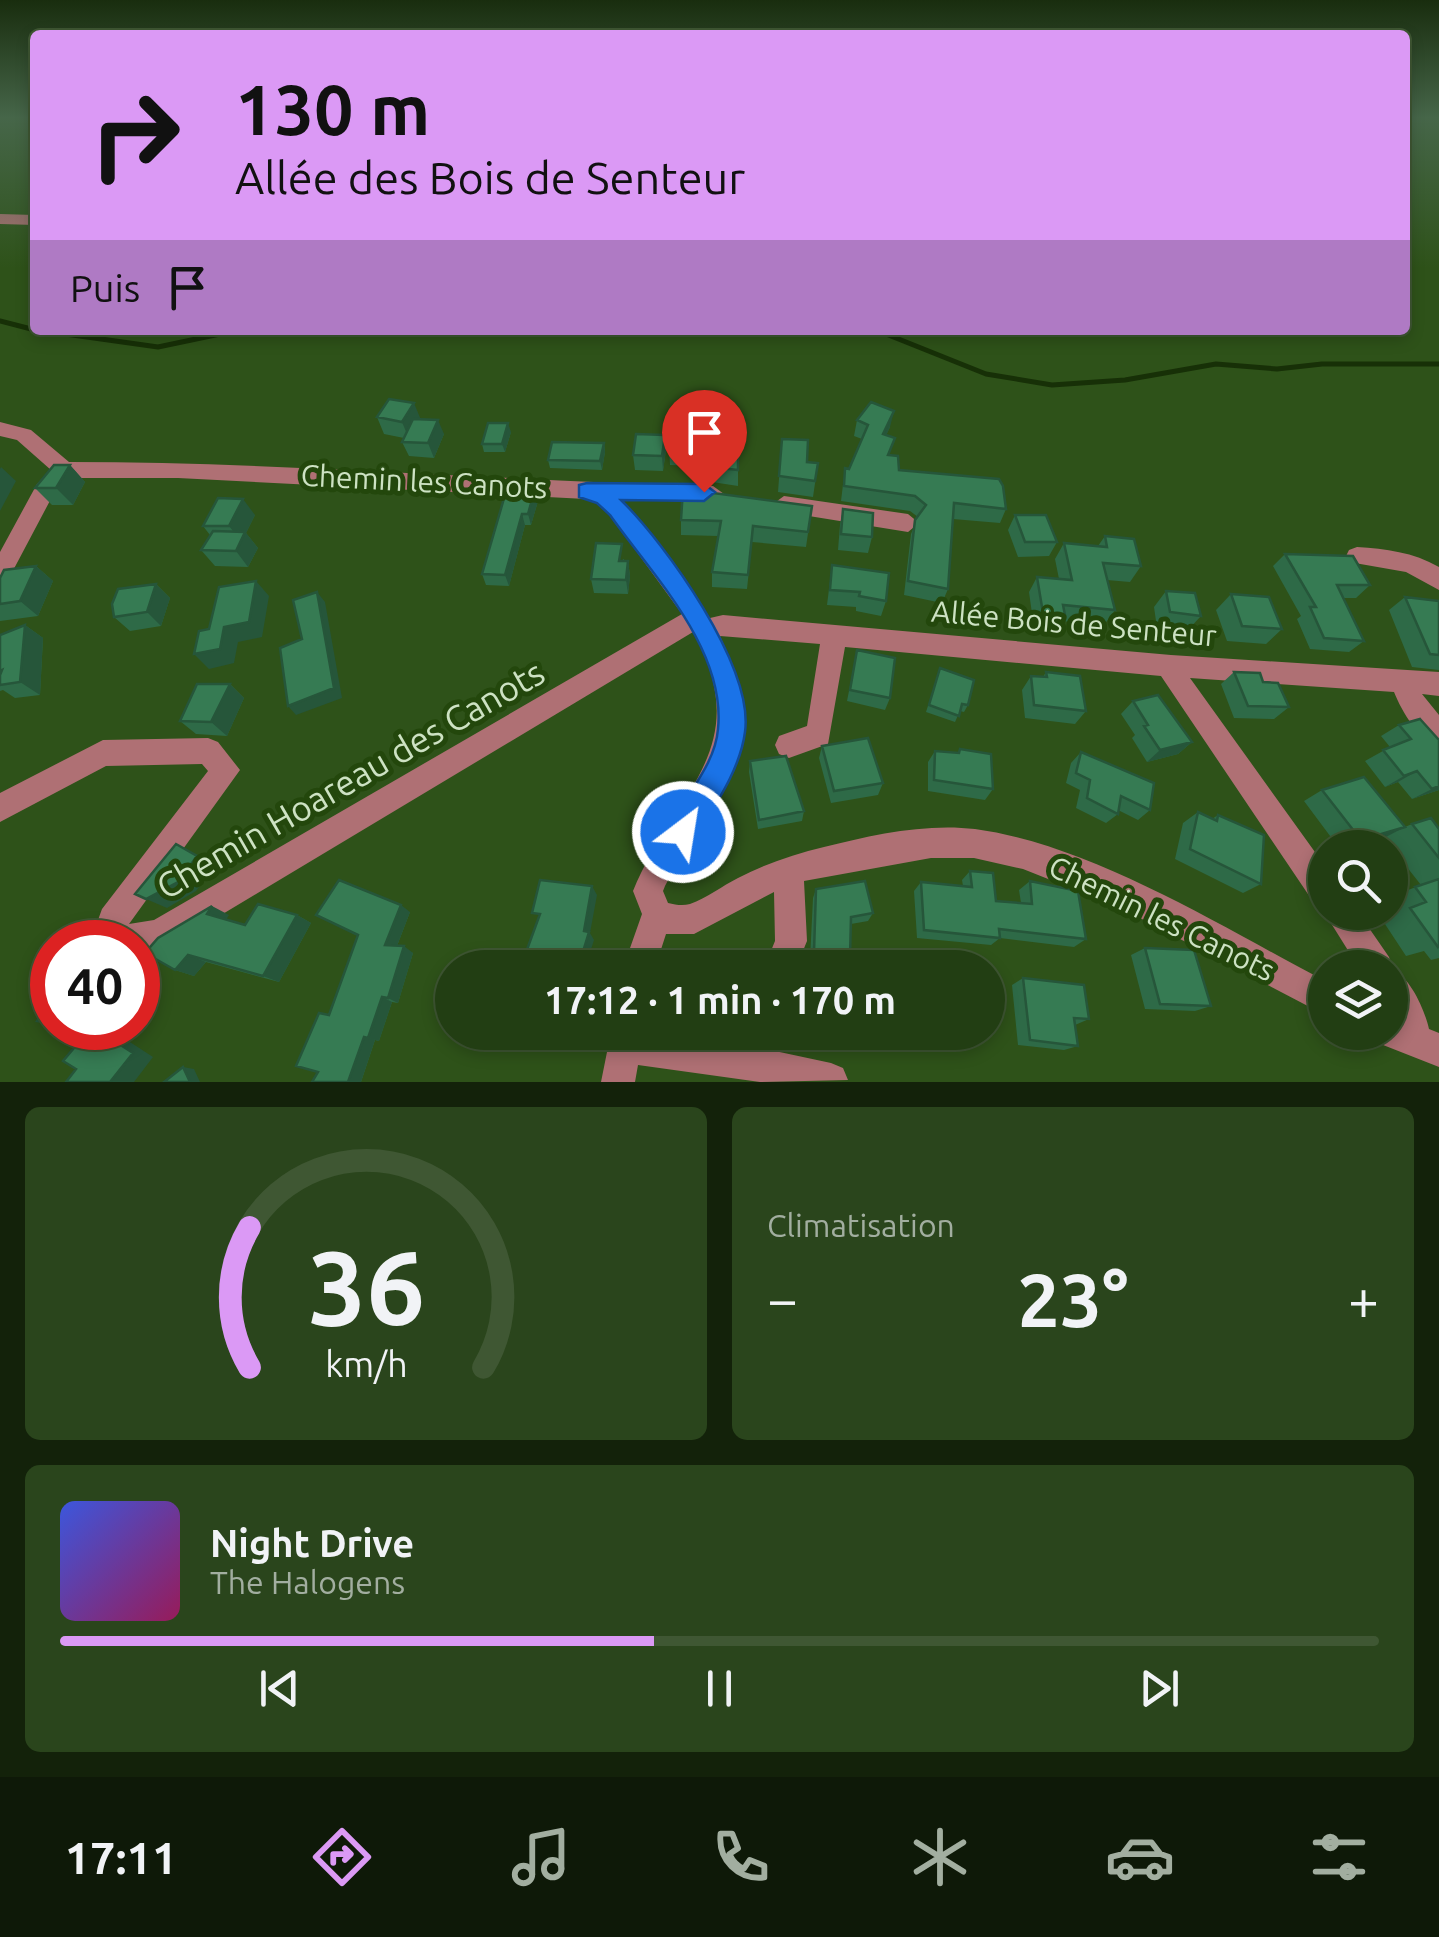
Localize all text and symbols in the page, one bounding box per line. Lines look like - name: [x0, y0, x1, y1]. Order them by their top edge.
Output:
- icon: right: [70, 70, 200, 200]
- text: 130 m: [235, 70, 430, 148]
- text: Allée des Bois de Senteur: [235, 152, 745, 203]
- icon: arrive: [160, 260, 215, 315]
- text: Puis: [70, 267, 140, 309]
- pin: [662, 390, 747, 493]
- icon: arrive: [677, 405, 732, 460]
- street label: Chemin les Canots: [300, 458, 548, 504]
- street label: Allée Bois de Senteur: [930, 594, 1219, 652]
- street label: Chemin Hoareau des Canots: [149, 651, 551, 907]
- position arrow: [631, 780, 735, 884]
- map controls: [1308, 830, 1408, 1050]
- button: search: [1308, 830, 1408, 930]
- street label: Chemin les Canots: [1044, 849, 1280, 987]
- speed limit sign: 40: [30, 920, 160, 1050]
- button: layers: [1308, 950, 1408, 1050]
- text: 17:12 · 1 min · 170 m: [544, 979, 896, 1021]
- text: Climatisation: [767, 1207, 955, 1243]
- text: 36: [307, 1228, 425, 1345]
- text: 23°: [1017, 1257, 1129, 1341]
- text: −: [767, 1268, 798, 1329]
- text: +: [1348, 1268, 1379, 1329]
- text: km/h: [325, 1344, 407, 1384]
- text: Night Drive: [210, 1522, 414, 1564]
- text: The Halogens: [210, 1564, 405, 1600]
- icon: previous: [252, 1661, 307, 1716]
- icon: pause: [692, 1661, 747, 1716]
- icon: next: [1132, 1661, 1187, 1716]
- icon: directions: [307, 1822, 377, 1892]
- icon: music: [506, 1822, 576, 1892]
- icon: phone: [706, 1822, 776, 1892]
- icon: climate: [905, 1822, 975, 1892]
- icon: car: [1105, 1822, 1175, 1892]
- icon: filters: [1304, 1822, 1374, 1892]
- text: 17:11: [65, 1832, 177, 1883]

